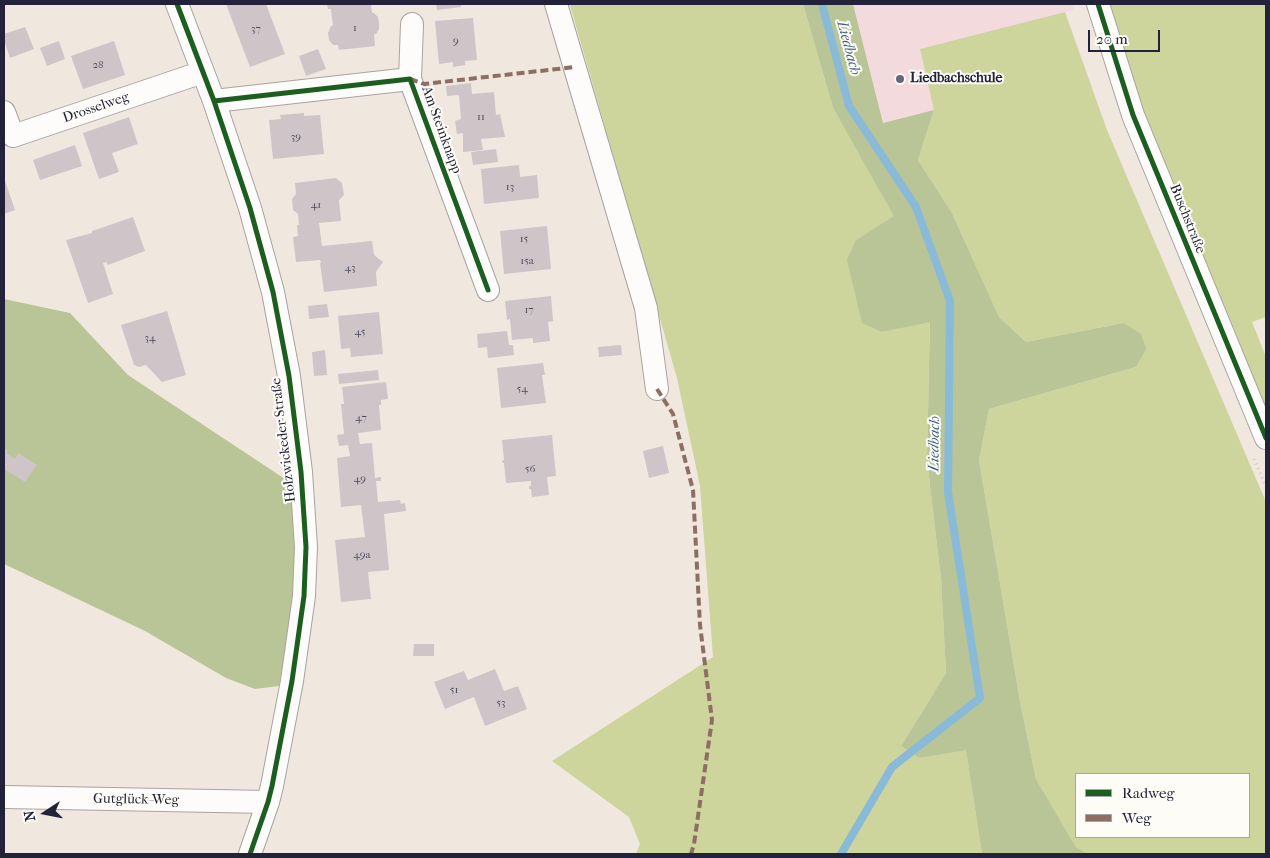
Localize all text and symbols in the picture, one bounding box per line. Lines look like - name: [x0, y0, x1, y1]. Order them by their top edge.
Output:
- water label: Liedbach: [832, 19, 864, 77]
- scale bar: [1090, 20, 1162, 52]
- house number: 1: [353, 21, 357, 35]
- house number: 37: [251, 22, 261, 36]
- text: 20 m: [1096, 30, 1128, 48]
- house number: 9: [453, 34, 459, 48]
- house number: 28: [92, 58, 104, 72]
- place label: Liedbachschule: [910, 71, 1002, 87]
- marker: Liedbachschule: [894, 73, 906, 85]
- street label: Am Steinknapp: [417, 84, 465, 176]
- street label: Drosselweg: [61, 89, 131, 127]
- house number: 11: [477, 110, 485, 124]
- house number: 39: [291, 130, 301, 144]
- house number: 13: [506, 180, 514, 194]
- street label: Buschstraße: [1165, 182, 1209, 256]
- house number: 41: [311, 198, 321, 212]
- house number: 15: [520, 232, 528, 246]
- house number: 15a: [520, 254, 534, 268]
- house number: 43: [344, 261, 356, 275]
- house number: 17: [524, 303, 534, 317]
- house number: 45: [355, 325, 365, 339]
- house number: 34: [144, 331, 156, 345]
- street label: Holzwickeder Straße: [268, 377, 300, 503]
- house number: 54: [516, 382, 528, 396]
- house number: 47: [355, 411, 367, 425]
- water label: Liedbach: [926, 416, 944, 472]
- house number: 56: [525, 462, 535, 476]
- house number: 49: [354, 472, 366, 486]
- house number: 49a: [353, 548, 371, 562]
- house number: 51: [450, 683, 458, 697]
- house number: 53: [496, 696, 506, 710]
- legend: [1075, 773, 1250, 838]
- text: Radweg: [1122, 784, 1174, 802]
- north arrow: [20, 788, 70, 838]
- street label: Gutglück-Weg: [93, 791, 179, 809]
- text: N: [20, 809, 39, 823]
- text: Weg: [1122, 809, 1151, 827]

